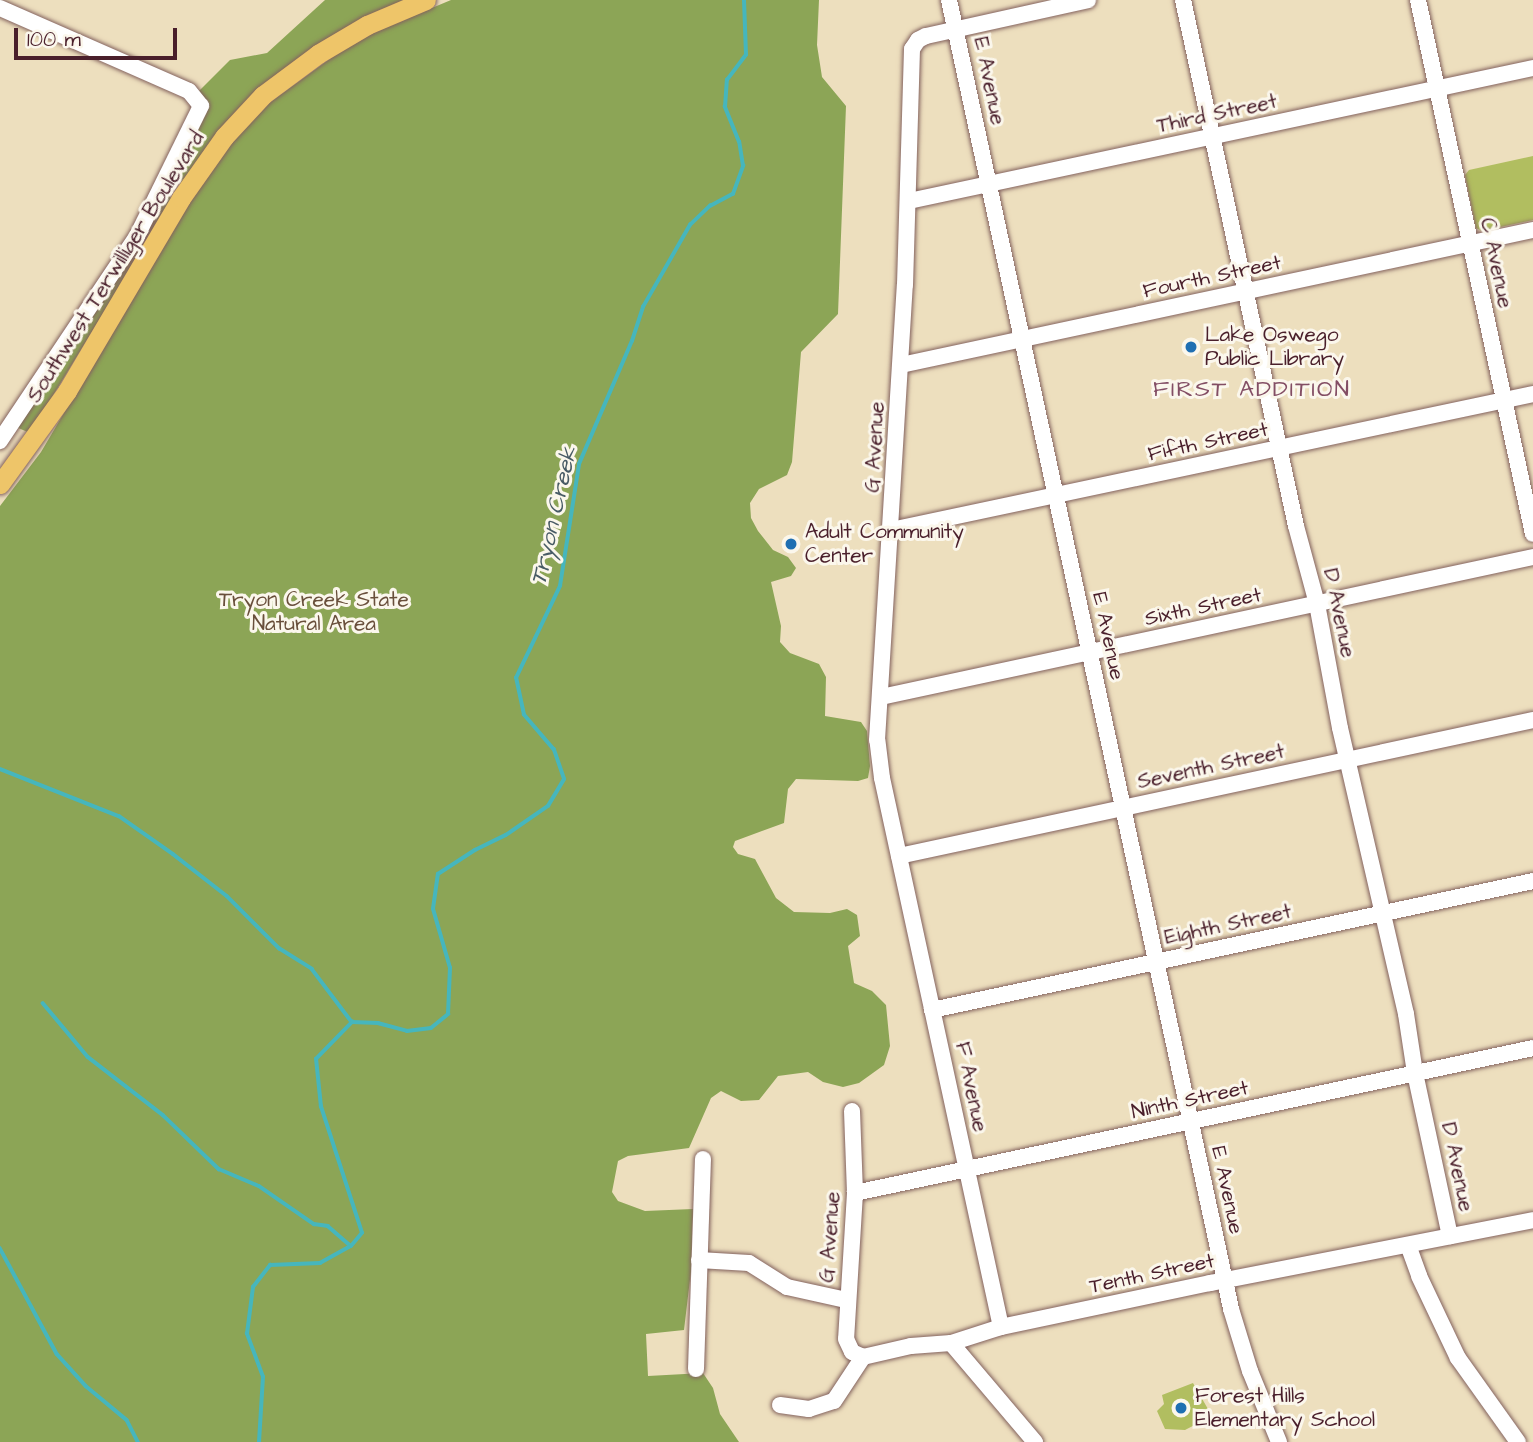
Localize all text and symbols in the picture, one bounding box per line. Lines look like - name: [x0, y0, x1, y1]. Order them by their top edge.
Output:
- scale bar: [18, 14, 180, 58]
- text: 100 m: [27, 25, 81, 54]
- street label: E Avenue: [967, 35, 1011, 127]
- street label: Third Street: [1155, 89, 1279, 139]
- street label: Southwest Terwilliger Boulevard: [22, 127, 210, 407]
- street label: C Avenue: [1474, 216, 1518, 310]
- street label: Fourth Street: [1141, 250, 1283, 304]
- place label: Lake Oswego Public Library: [1205, 322, 1344, 372]
- marker: Lake Oswego Public Library: [1183, 339, 1199, 355]
- district label: FIRST ADDITION: [1155, 375, 1349, 403]
- street label: G Avenue: [860, 401, 890, 493]
- street label: Fifth Street: [1146, 417, 1270, 467]
- water label: Tryon Creek: [525, 444, 583, 588]
- place label: Adult Community Center: [805, 519, 964, 569]
- marker: Adult Community Center: [783, 536, 799, 552]
- street label: D Avenue: [1317, 566, 1361, 660]
- street label: Sixth Street: [1142, 582, 1264, 632]
- park label: Tryon Creek State Natural Area: [219, 587, 409, 637]
- street label: E Avenue: [1086, 590, 1130, 682]
- street label: Seventh Street: [1135, 739, 1287, 795]
- street label: Eighth Street: [1162, 899, 1294, 951]
- street label: F Avenue: [949, 1040, 993, 1134]
- street label: Ninth Street: [1129, 1075, 1251, 1125]
- street label: D Avenue: [1435, 1120, 1479, 1214]
- street label: E Avenue: [1205, 1144, 1249, 1236]
- street label: G Avenue: [814, 1191, 846, 1283]
- street label: Tenth Street: [1087, 1248, 1217, 1300]
- place label: Forest Hills Elementary School: [1195, 1383, 1375, 1433]
- marker: Forest Hills Elementary School: [1173, 1400, 1189, 1416]

